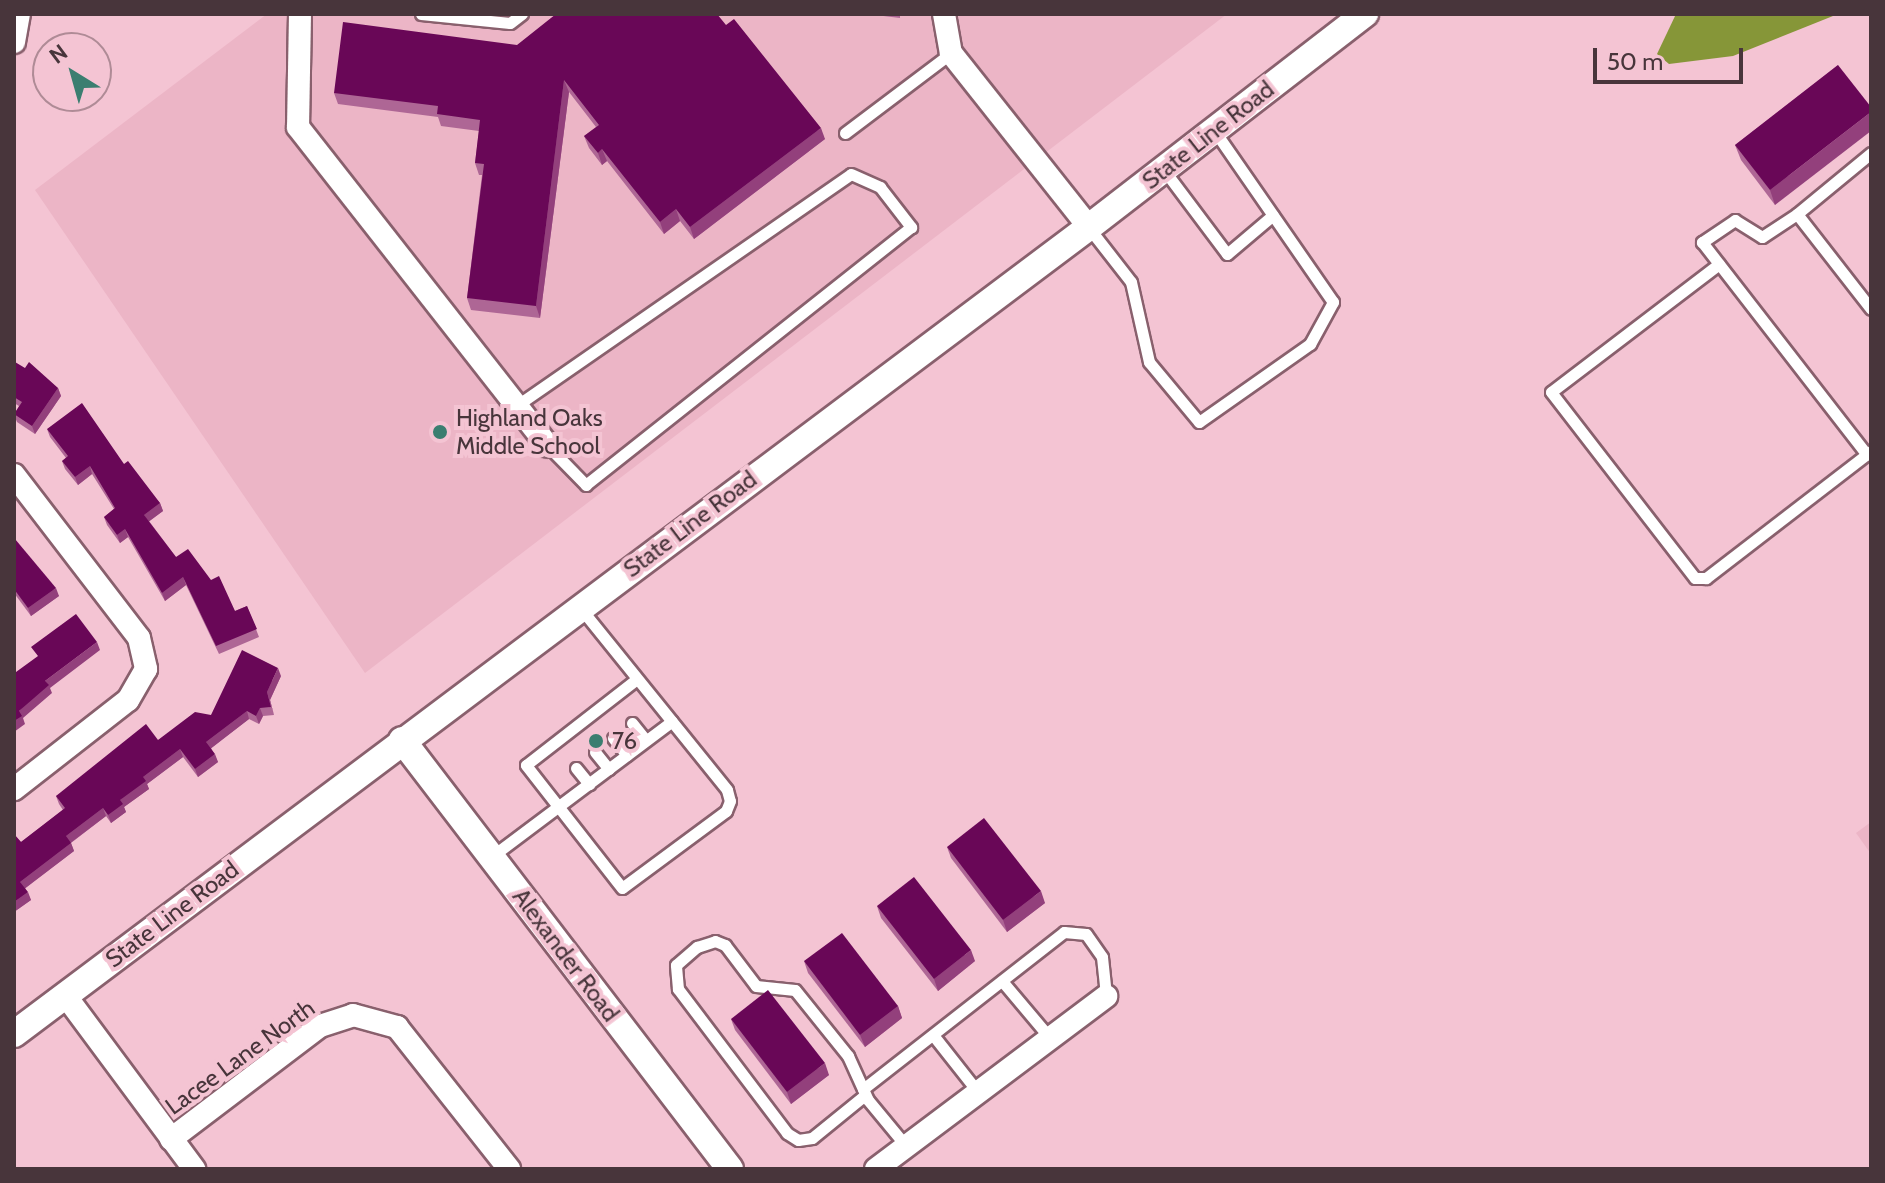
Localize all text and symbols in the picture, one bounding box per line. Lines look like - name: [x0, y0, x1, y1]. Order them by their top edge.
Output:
- north arrow: [32, 32, 112, 112]
- scale bar: [1597, 32, 1747, 82]
- text: N: [44, 39, 73, 69]
- text: 50 m: [1607, 47, 1663, 76]
- street label: State Line Road: [1136, 75, 1280, 195]
- place label: Highland Oaks Middle School: [456, 404, 603, 460]
- marker: Highland Oaks Middle School: [431, 423, 449, 441]
- street label: State Line Road: [618, 465, 762, 583]
- place label: 76: [612, 727, 637, 755]
- marker: 76: [587, 732, 605, 750]
- street label: State Line Road: [100, 855, 244, 973]
- street label: Alexander Road: [507, 883, 625, 1027]
- street label: Lacee Lane North: [160, 993, 320, 1121]

